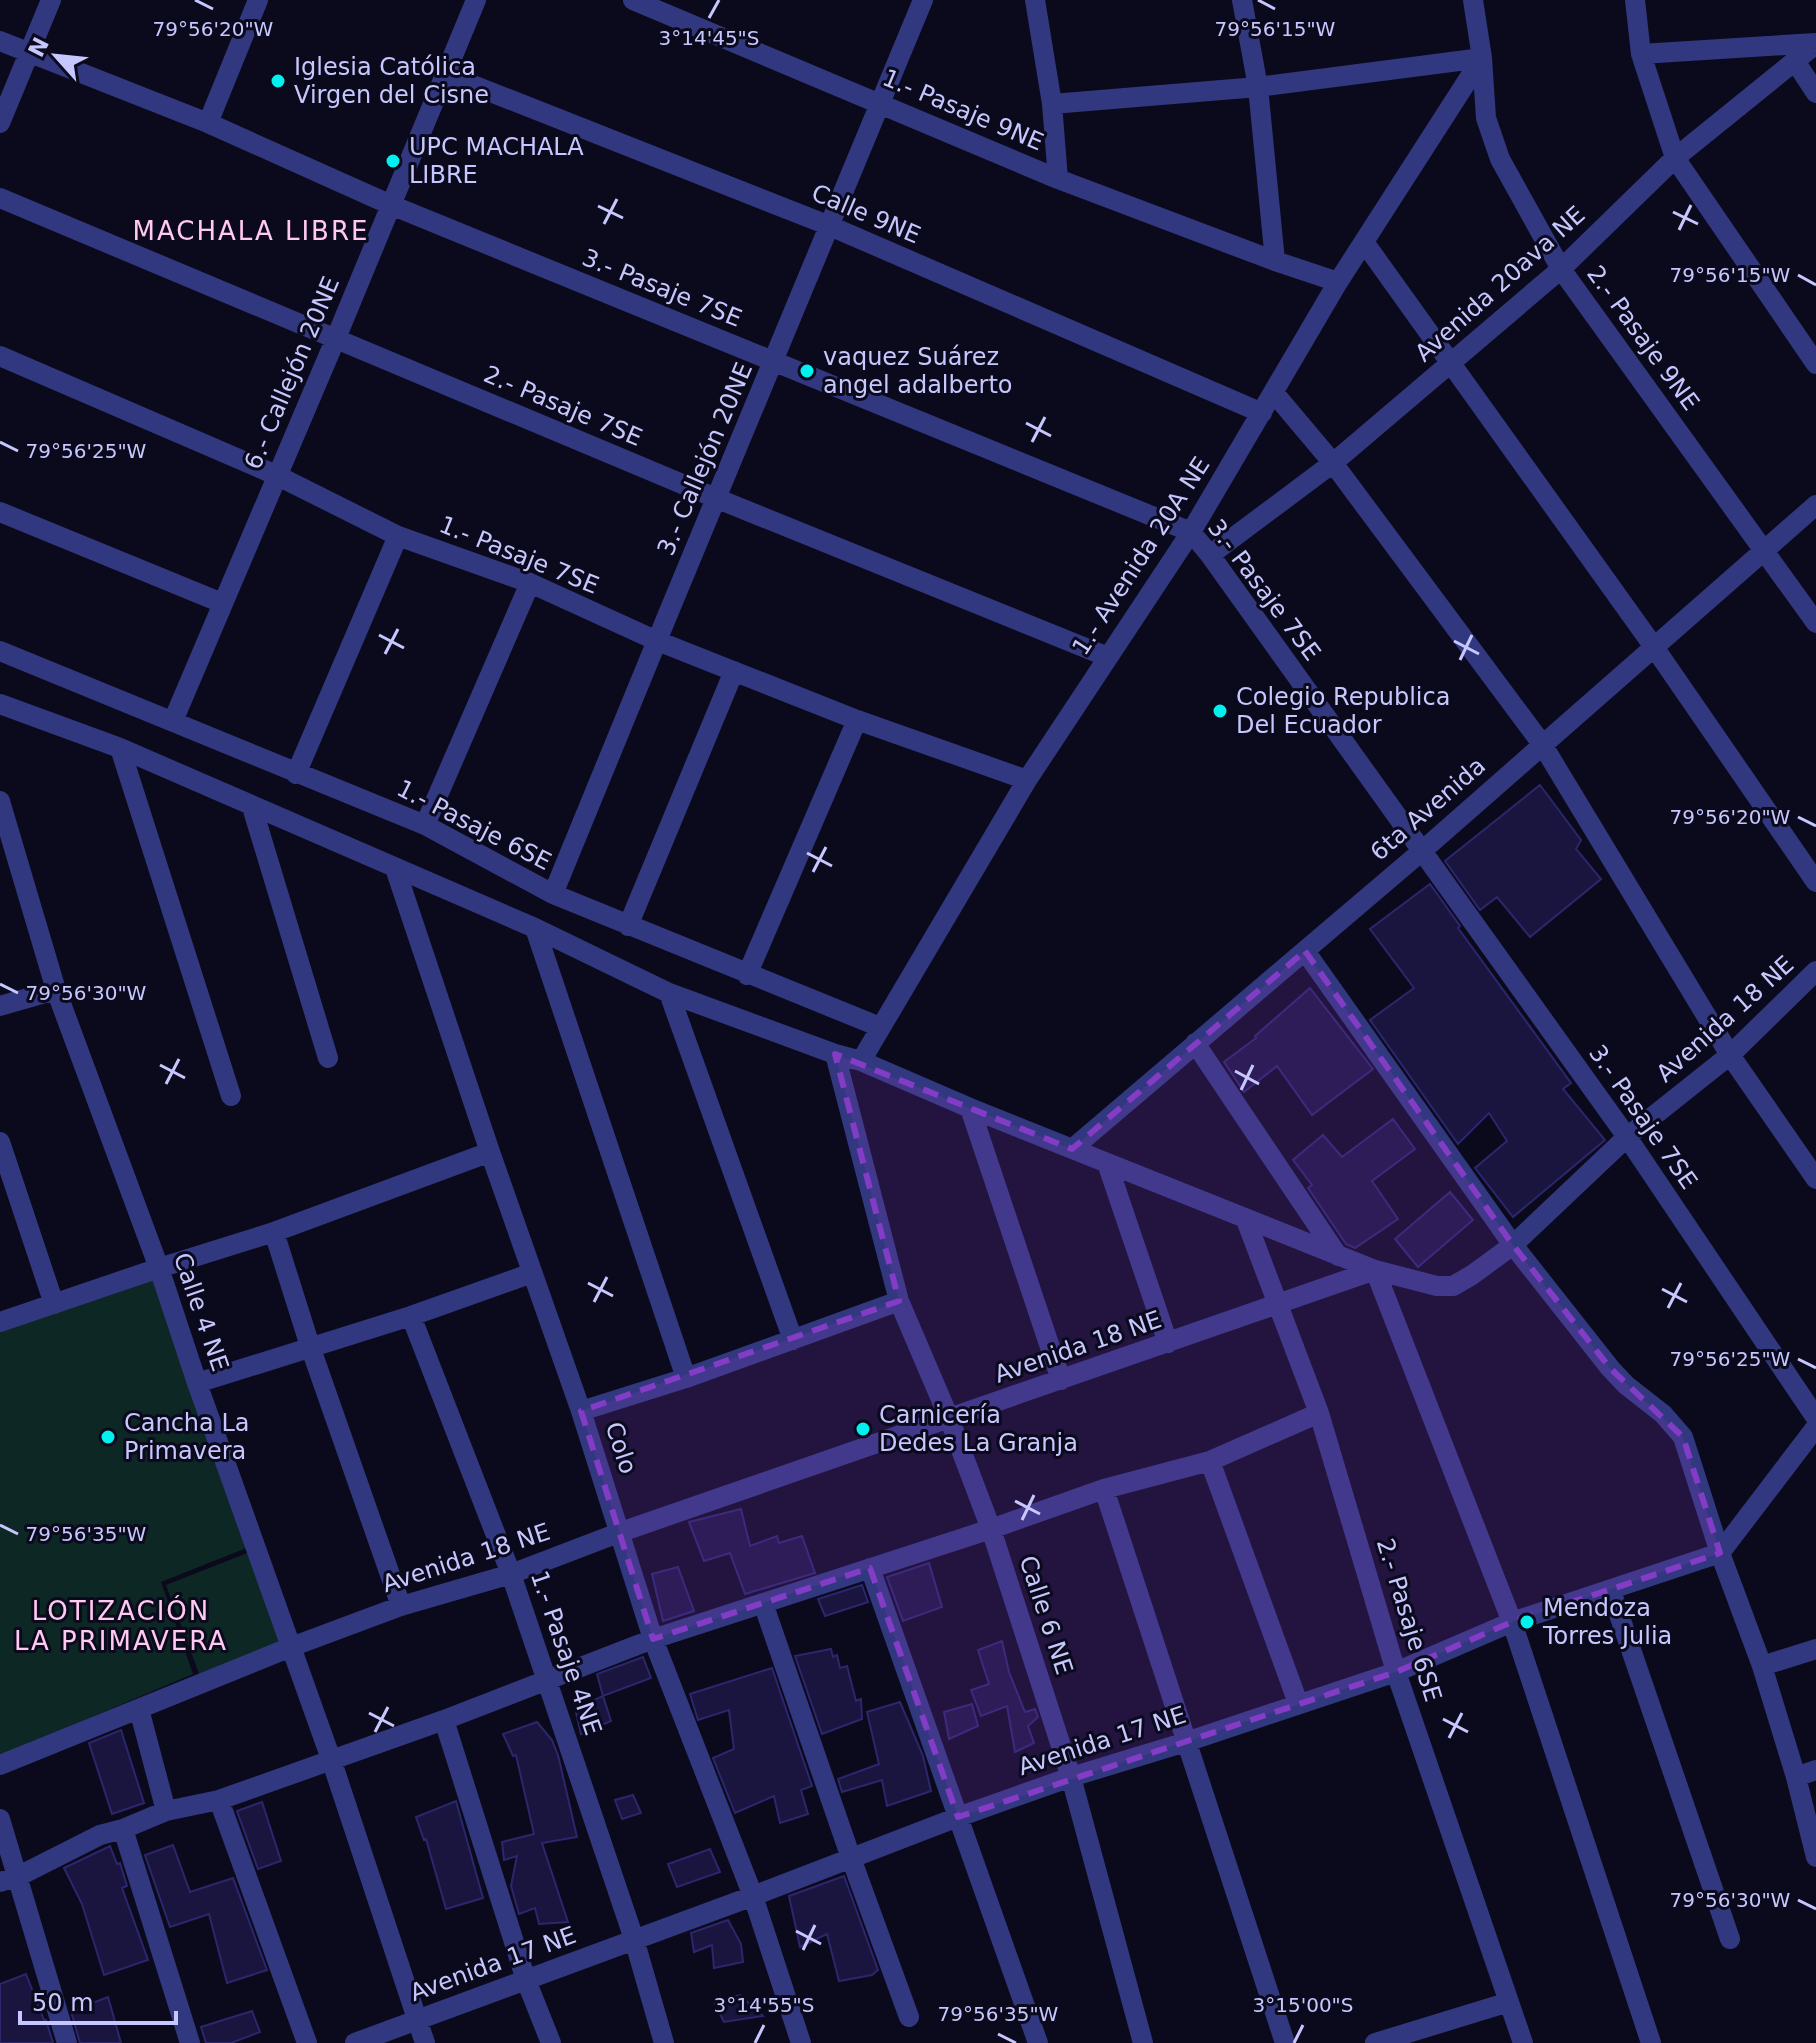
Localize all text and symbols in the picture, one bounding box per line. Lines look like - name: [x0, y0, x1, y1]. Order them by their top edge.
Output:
- north arrow: [16, 16, 96, 96]
- text: 79°56'20"W: [153, 17, 274, 41]
- text: 79°56'15"W: [1215, 17, 1336, 41]
- text: 3°14'45"S: [658, 26, 760, 50]
- text: N: [23, 33, 54, 61]
- place label: Iglesia Católica Virgen del Cisne: [294, 53, 489, 109]
- street label: 1.- Pasaje 9NE: [878, 64, 1048, 156]
- marker: Iglesia Católica Virgen del Cisne: [269, 72, 287, 90]
- place label: UPC MACHALA LIBRE: [409, 133, 584, 189]
- marker: UPC MACHALA LIBRE: [384, 152, 402, 170]
- street label: Calle 9NE: [807, 179, 925, 249]
- street label: Avenida 20ava NE: [1410, 201, 1590, 367]
- district label: MACHALA LIBRE: [133, 216, 369, 246]
- street label: 3.- Pasaje 7SE: [578, 243, 746, 333]
- street label: 2.- Pasaje 9NE: [1581, 260, 1705, 416]
- text: 79°56'15"W: [1670, 263, 1791, 287]
- street label: 6.- Callejón 20NE: [239, 272, 345, 474]
- place label: vaquez Suárez angel adalberto: [823, 343, 1013, 399]
- street label: 3.- Callejón 20NE: [652, 358, 758, 560]
- street label: 2.- Pasaje 7SE: [480, 360, 646, 452]
- marker: vaquez Suárez angel adalberto: [798, 362, 816, 380]
- text: 79°56'25"W: [26, 439, 147, 463]
- street label: 1.- Avenida 20A NE: [1067, 452, 1215, 660]
- street label: 1.- Pasaje 7SE: [435, 510, 603, 600]
- street label: 3.- Pasaje 7SE: [1202, 514, 1326, 666]
- place label: Colegio Republica Del Ecuador: [1236, 683, 1450, 739]
- marker: Colegio Republica Del Ecuador: [1211, 702, 1229, 720]
- street label: 6ta Avenida: [1365, 752, 1491, 866]
- street label: 1.- Pasaje 6SE: [392, 774, 556, 876]
- text: 79°56'20"W: [1670, 805, 1791, 829]
- street label: Avenida 18 NE: [1651, 950, 1799, 1088]
- text: 79°56'30"W: [26, 981, 147, 1005]
- street label: 3.- Pasaje 7SE: [1583, 1040, 1703, 1194]
- street label: Calle 4 NE: [168, 1249, 234, 1375]
- street label: Avenida 18 NE: [991, 1305, 1165, 1389]
- text: 79°56'25"W: [1670, 1347, 1791, 1371]
- place label: Carnicería Dedes La Granja: [879, 1401, 1078, 1457]
- place label: Cancha La Primavera: [124, 1409, 250, 1465]
- street label: Colo: [600, 1419, 642, 1477]
- marker: Carnicería Dedes La Granja: [854, 1420, 872, 1438]
- marker: Cancha La Primavera: [99, 1428, 117, 1446]
- street label: Avenida 18 NE: [379, 1518, 553, 1598]
- text: 79°56'35"W: [26, 1522, 147, 1546]
- street label: 2.- Pasaje 6SE: [1371, 1535, 1447, 1705]
- street label: Calle 6 NE: [1014, 1552, 1078, 1678]
- street label: 1.- Pasaje 4NE: [525, 1567, 607, 1739]
- place label: Mendoza Torres Julia: [1542, 1594, 1672, 1650]
- district label: LOTIZACIÓN LA PRIMAVERA: [14, 1595, 228, 1656]
- marker: Mendoza Torres Julia: [1518, 1613, 1536, 1631]
- street label: Avenida 17 NE: [1015, 1701, 1189, 1781]
- text: 79°56'30"W: [1670, 1888, 1791, 1912]
- street label: Avenida 17 NE: [406, 1921, 580, 2007]
- scale bar: [20, 1975, 176, 2025]
- text: 50 m: [32, 1989, 94, 2017]
- text: 3°14'55"S: [713, 1993, 815, 2017]
- text: 3°15'00"S: [1252, 1993, 1354, 2017]
- text: 79°56'35"W: [938, 2002, 1059, 2026]

